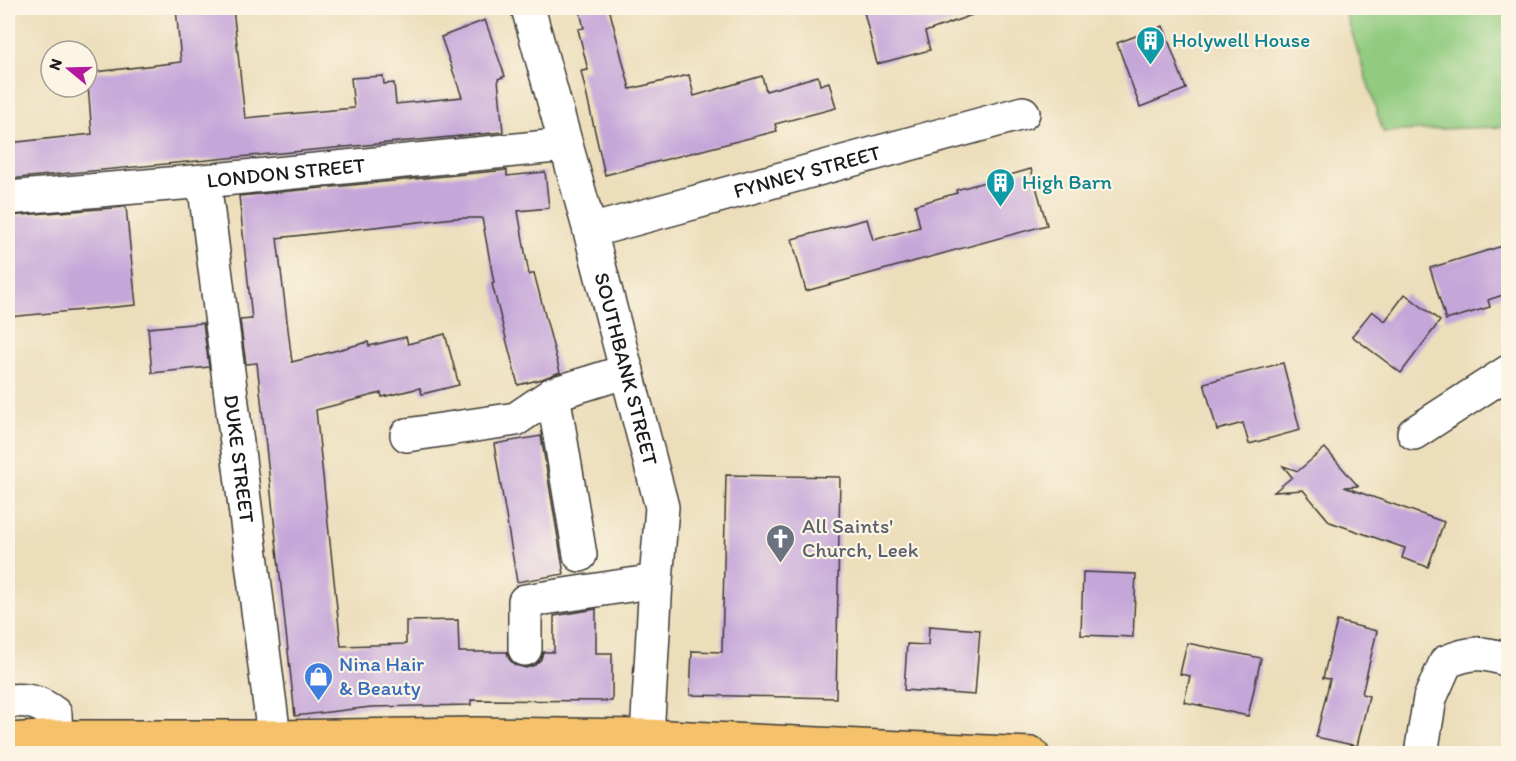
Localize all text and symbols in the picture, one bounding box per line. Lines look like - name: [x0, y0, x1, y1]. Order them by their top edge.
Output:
- building icon: Holywell House: [1135, 24, 1167, 66]
- place label: Holywell House: [1172, 27, 1310, 52]
- north arrow: [39, 39, 99, 99]
- text: N: [45, 56, 66, 72]
- street label: FYNNEY STREET: [731, 139, 883, 203]
- street label: LONDON STREET: [205, 152, 366, 193]
- building icon: High Barn: [985, 166, 1017, 208]
- place label: High Barn: [1022, 169, 1112, 194]
- street label: SOUTHBANK STREET: [589, 270, 664, 468]
- street label: DUKE STREET: [219, 393, 260, 525]
- place label: All Saints' Church, Leek: [802, 513, 919, 562]
- church icon: All Saints' Church, Leek: [765, 522, 797, 564]
- place label: Nina Hair & Beauty: [339, 651, 424, 700]
- shop icon: Nina Hair & Beauty: [302, 660, 334, 702]

